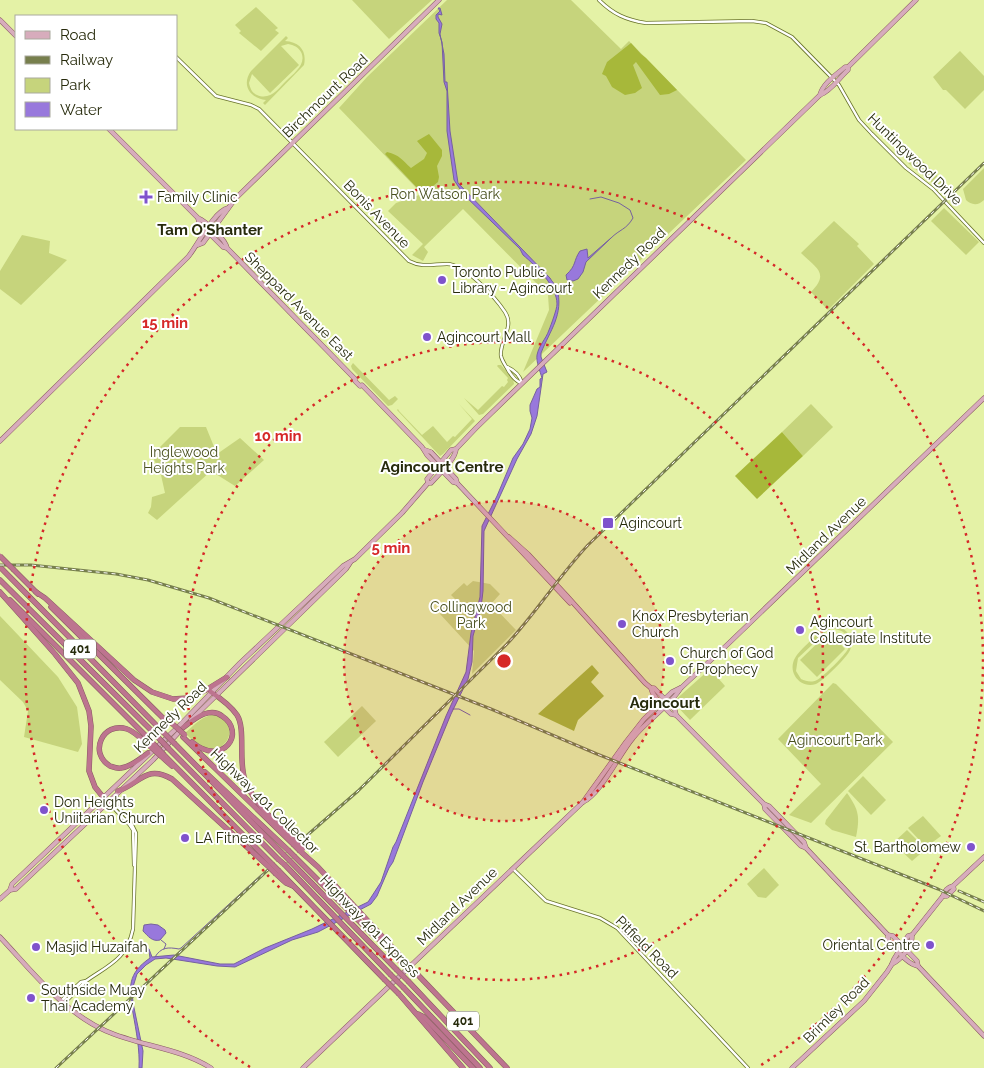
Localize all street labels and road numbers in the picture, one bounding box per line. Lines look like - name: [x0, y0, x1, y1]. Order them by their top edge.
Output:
- street label: Birchmount Road: [279, 51, 371, 141]
- street label: Huntingwood Drive: [865, 110, 965, 208]
- street label: Bonis Avenue: [341, 177, 413, 251]
- street label: Kennedy Road: [589, 224, 669, 302]
- street label: Sheppard Avenue East: [242, 249, 357, 364]
- street label: Midland Avenue: [783, 493, 869, 577]
- road number: 401: [64, 640, 96, 659]
- street label: Kennedy Road: [130, 678, 210, 756]
- street label: Highway 401 Collector: [207, 745, 323, 857]
- street label: Midland Avenue: [414, 864, 500, 948]
- street label: Highway 401 Express: [317, 872, 423, 981]
- street label: Pitfield Road: [613, 913, 681, 981]
- street label: Brimley Road: [800, 974, 872, 1046]
- road number: 401: [447, 1011, 479, 1030]

